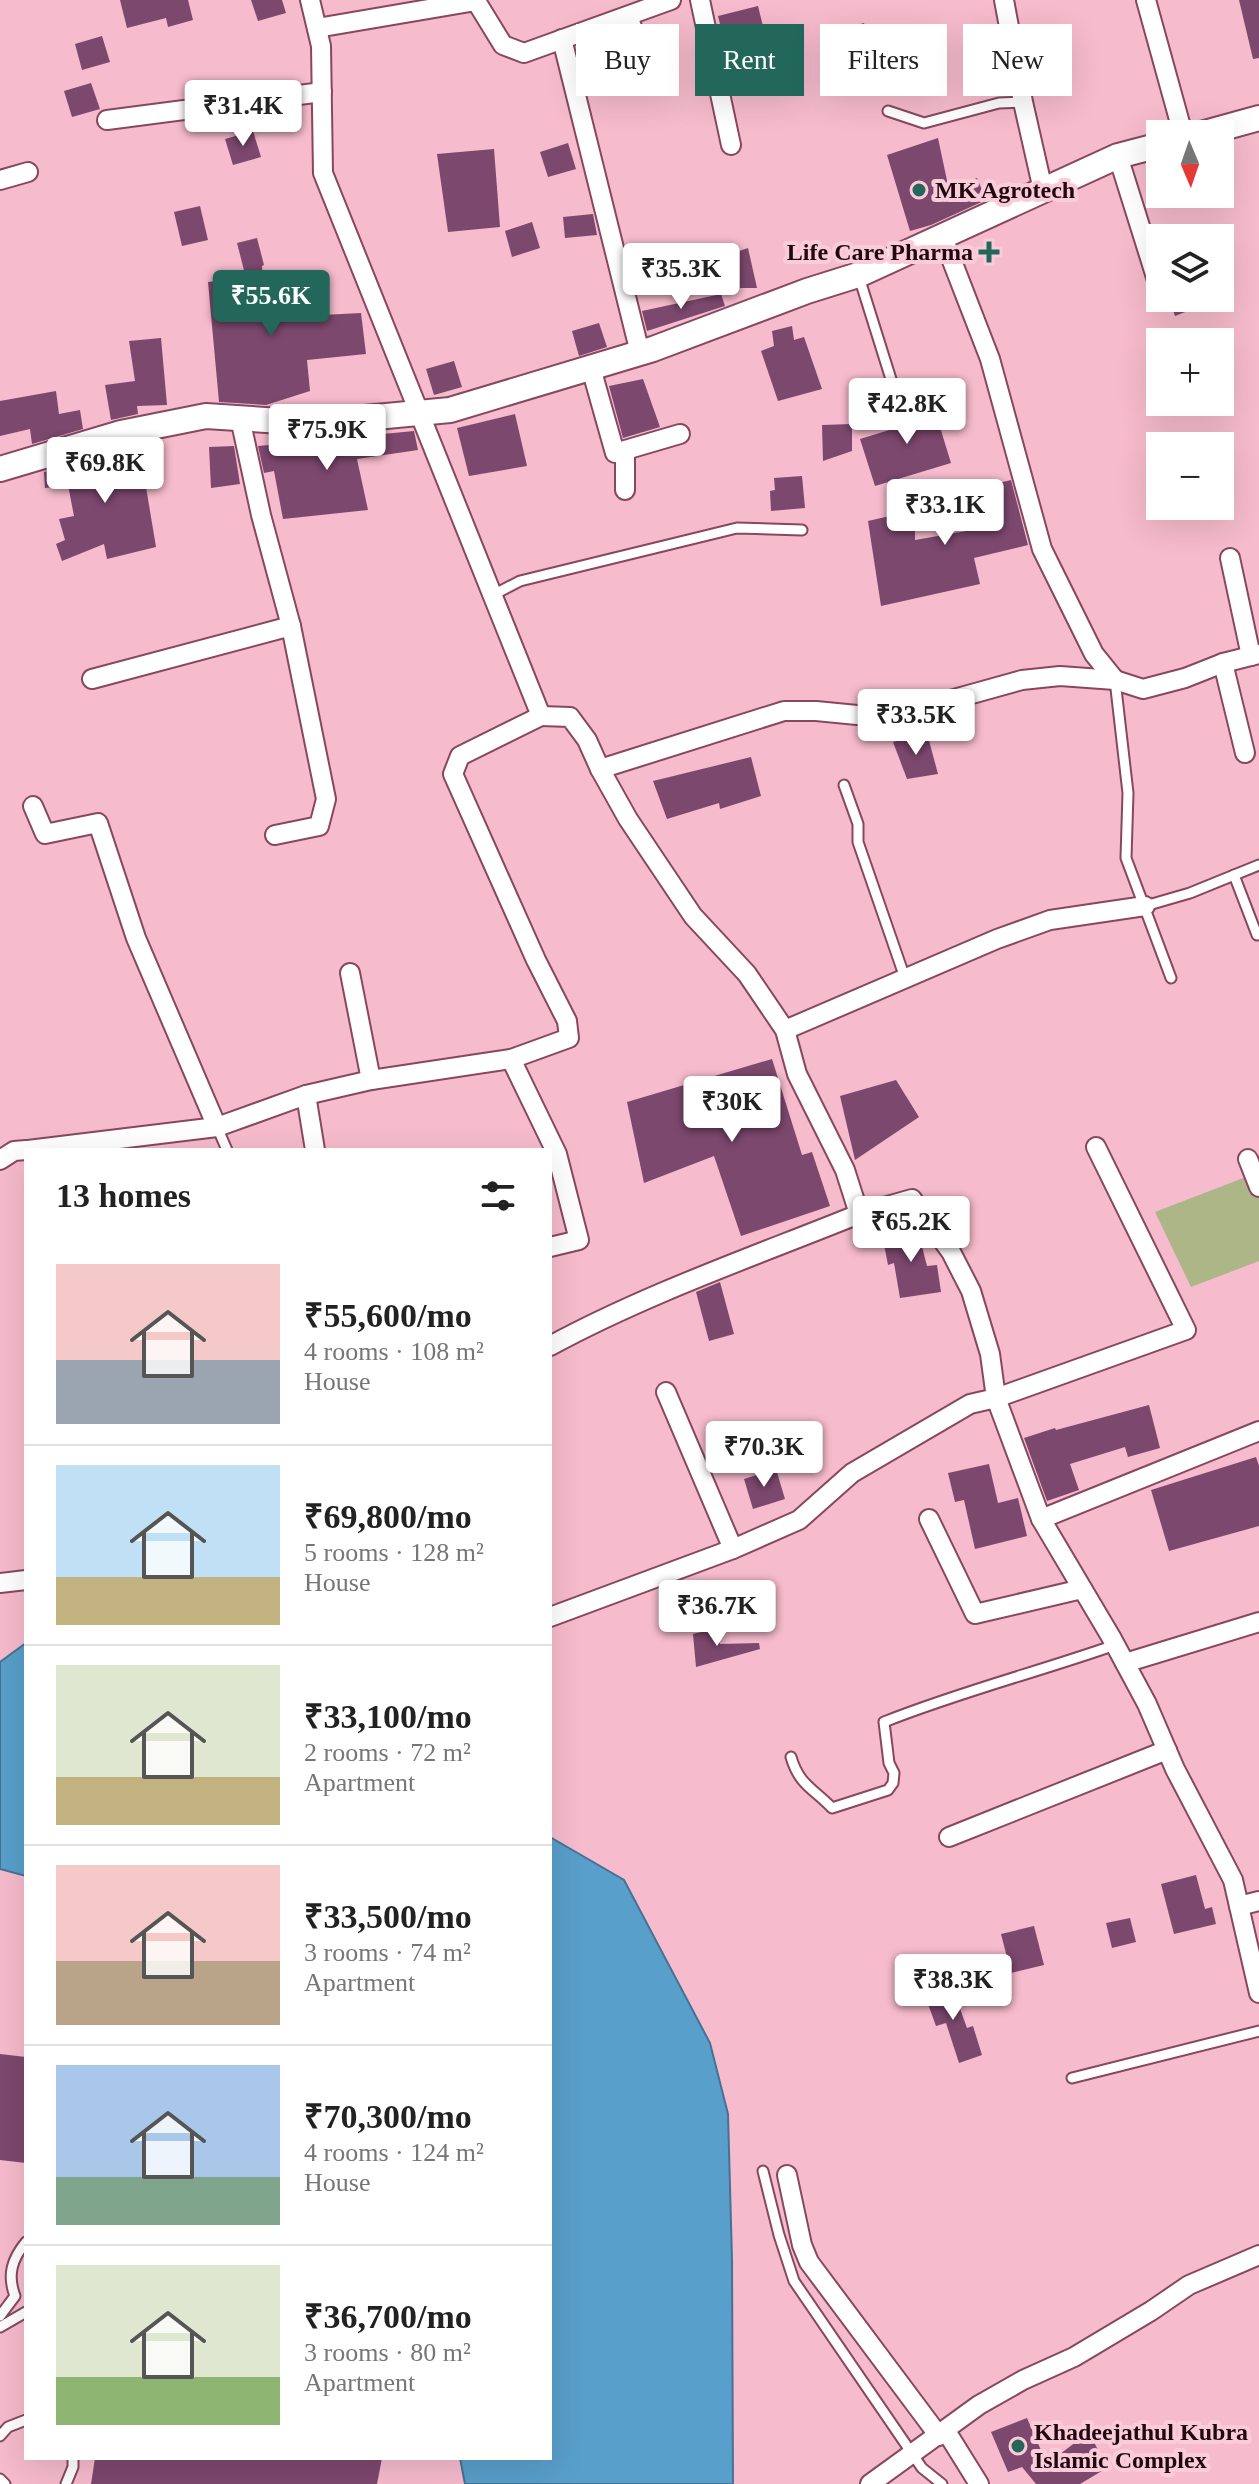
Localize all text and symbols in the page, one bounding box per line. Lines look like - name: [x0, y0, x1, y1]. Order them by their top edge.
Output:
- chip: Buy: [576, 24, 679, 96]
- chip: Rent: [695, 24, 804, 96]
- chip: Filters: [820, 24, 947, 96]
- chip: New: [963, 24, 1072, 96]
- pin: ₹31.4K: [178, 80, 308, 148]
- text: ₹31.4K: [203, 91, 283, 120]
- north arrow: [1146, 120, 1234, 208]
- map controls: [1146, 120, 1234, 520]
- place label: MK Agrotech: [935, 177, 1075, 203]
- marker: MK Agrotech: [910, 181, 928, 199]
- button: layers: [1146, 224, 1234, 312]
- place label: Life Care Pharma: [787, 239, 973, 265]
- pin: ₹35.3K: [616, 243, 746, 311]
- marker: Life Care Pharma: [980, 243, 998, 261]
- text: ₹35.3K: [641, 254, 721, 283]
- pin: ₹55.6K: [206, 270, 336, 338]
- text: ₹55.6K: [231, 281, 311, 310]
- button: +: [1146, 328, 1234, 416]
- pin: ₹42.8K: [842, 378, 972, 446]
- text: ₹42.8K: [867, 389, 947, 418]
- pin: ₹75.9K: [262, 404, 392, 472]
- text: ₹75.9K: [287, 415, 367, 444]
- button: −: [1146, 432, 1234, 520]
- pin: ₹69.8K: [40, 437, 170, 505]
- text: ₹69.8K: [65, 448, 145, 477]
- pin: ₹33.1K: [880, 479, 1010, 547]
- text: ₹33.1K: [905, 490, 985, 519]
- pin: ₹33.5K: [851, 689, 981, 757]
- text: ₹33.5K: [876, 700, 956, 729]
- pin: ₹30K: [685, 1076, 779, 1144]
- text: ₹30K: [701, 1087, 763, 1116]
- icon: filters: [476, 1174, 520, 1218]
- text: 13 homes: [56, 1177, 191, 1214]
- pin: ₹65.2K: [846, 1196, 976, 1264]
- text: ₹65.2K: [871, 1207, 951, 1236]
- icon: home: [120, 1296, 216, 1392]
- text: ₹55,600/mo: [304, 1297, 472, 1334]
- text: 4 rooms · 108 m²: [304, 1337, 484, 1366]
- text: House: [304, 1367, 370, 1396]
- pin: ₹70.3K: [699, 1421, 829, 1489]
- text: ₹70.3K: [724, 1432, 804, 1461]
- icon: home: [120, 1497, 216, 1593]
- text: ₹69,800/mo: [304, 1498, 472, 1535]
- text: 5 rooms · 128 m²: [304, 1538, 484, 1567]
- text: House: [304, 1568, 370, 1597]
- pin: ₹36.7K: [652, 1580, 782, 1648]
- text: ₹36.7K: [677, 1591, 757, 1620]
- icon: home: [120, 1697, 216, 1793]
- text: ₹33,100/mo: [304, 1698, 472, 1735]
- text: 2 rooms · 72 m²: [304, 1738, 471, 1767]
- text: Apartment: [304, 1768, 415, 1797]
- icon: home: [120, 1897, 216, 1993]
- text: ₹33,500/mo: [304, 1898, 472, 1935]
- text: 3 rooms · 74 m²: [304, 1938, 471, 1967]
- pin: ₹38.3K: [888, 1954, 1018, 2022]
- text: ₹38.3K: [913, 1965, 993, 1994]
- text: Apartment: [304, 1968, 415, 1997]
- icon: home: [120, 2097, 216, 2193]
- text: ₹70,300/mo: [304, 2098, 472, 2135]
- text: 4 rooms · 124 m²: [304, 2138, 484, 2167]
- text: House: [304, 2168, 370, 2197]
- icon: home: [120, 2297, 216, 2393]
- text: ₹36,700/mo: [304, 2298, 472, 2335]
- text: 3 rooms · 80 m²: [304, 2338, 471, 2367]
- text: Apartment: [304, 2368, 415, 2397]
- place label: Khadeejathul Kubra Islamic Complex: [1034, 2419, 1248, 2473]
- marker: Khadeejathul Kubra Islamic Complex: [1009, 2437, 1027, 2455]

